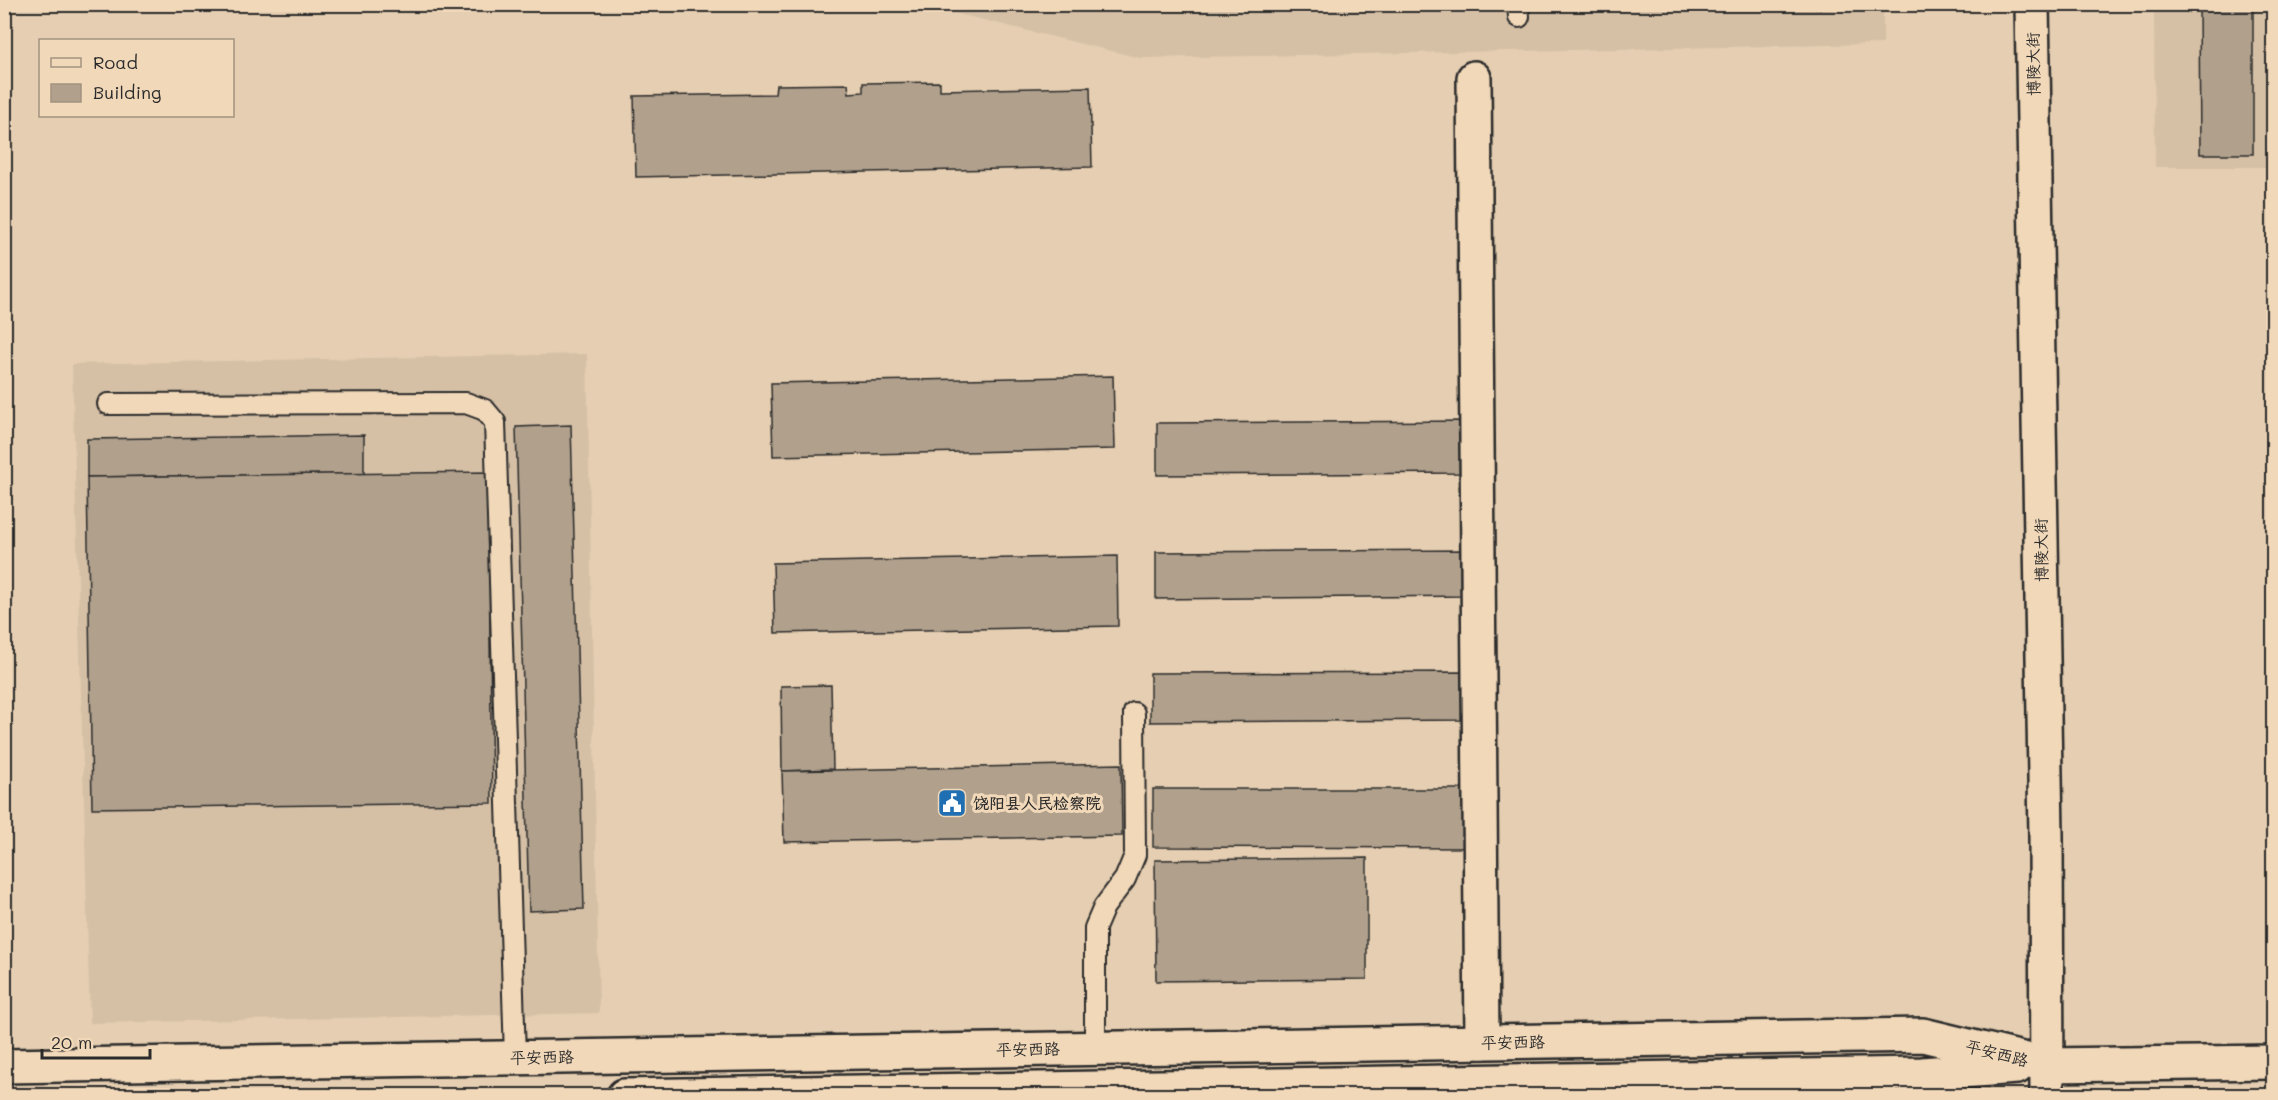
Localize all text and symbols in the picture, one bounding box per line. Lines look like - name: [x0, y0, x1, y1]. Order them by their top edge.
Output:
- street label: 博陵大街: [2021, 32, 2044, 96]
- legend: [39, 39, 234, 117]
- text: Road: [93, 50, 138, 74]
- text: Building: [93, 80, 161, 104]
- street label: 博陵大街: [2029, 518, 2052, 582]
- public building icon: 饶阳县人民检察院: [936, 787, 968, 819]
- place label: 饶阳县人民检察院: [973, 792, 1101, 813]
- scale bar: [42, 1022, 150, 1060]
- text: 20 m: [51, 1030, 92, 1054]
- street label: 平安西路: [1481, 1030, 1545, 1053]
- street label: 平安西路: [1964, 1035, 2031, 1070]
- street label: 平安西路: [996, 1037, 1060, 1060]
- street label: 平安西路: [510, 1045, 574, 1068]

